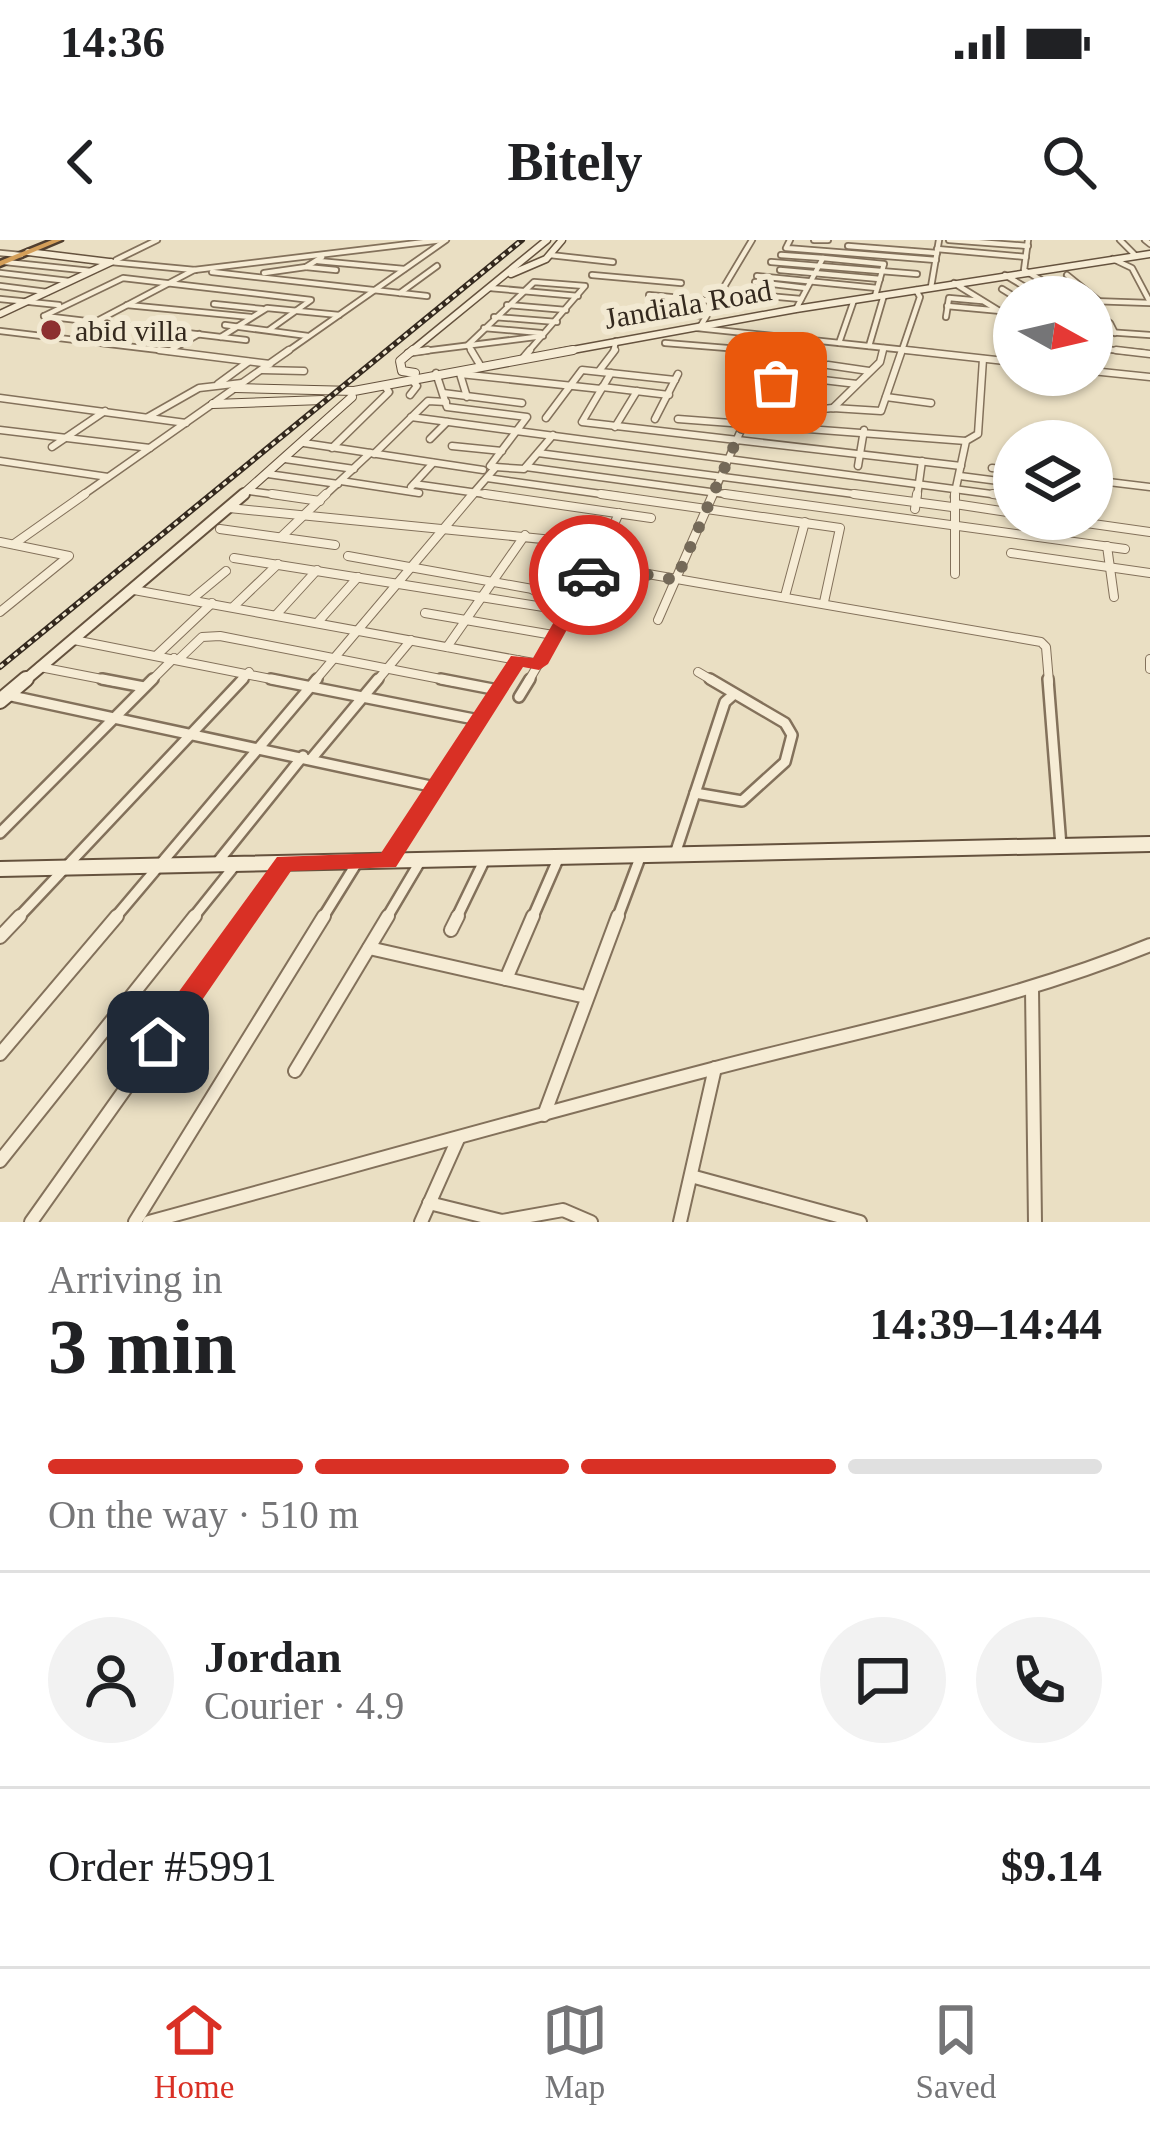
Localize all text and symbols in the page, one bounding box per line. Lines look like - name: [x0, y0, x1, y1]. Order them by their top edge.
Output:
- text: 14:36: [60, 17, 165, 67]
- icon: back: [48, 129, 114, 195]
- icon: search: [1036, 129, 1102, 195]
- text: Bitely: [508, 132, 642, 192]
- street label: Jandiala Road: [602, 273, 774, 335]
- north arrow: [993, 276, 1113, 396]
- map controls: [993, 276, 1113, 540]
- place label: abid villa: [75, 314, 187, 347]
- marker: abid villa: [38, 317, 64, 343]
- pin: [725, 332, 827, 434]
- icon: bag: [743, 350, 809, 416]
- button: layers: [993, 420, 1113, 540]
- courier: [529, 515, 649, 635]
- icon: car: [556, 542, 622, 608]
- pin: [107, 991, 209, 1093]
- icon: home: [125, 1009, 191, 1075]
- text: Arriving in: [48, 1258, 222, 1301]
- text: 14:39–14:44: [870, 1299, 1102, 1349]
- text: 3 min: [48, 1303, 237, 1390]
- text: On the way · 510 m: [48, 1493, 359, 1536]
- button: person: [48, 1617, 174, 1743]
- button: chat: [820, 1617, 946, 1743]
- button: phone: [976, 1617, 1102, 1743]
- text: Jordan: [204, 1632, 342, 1682]
- text: Courier · 4.9: [204, 1684, 404, 1727]
- text: Order #5991: [48, 1841, 277, 1891]
- text: $9.14: [1001, 1841, 1102, 1891]
- tab: Home: [154, 1997, 234, 2106]
- tab: Map: [542, 1997, 608, 2106]
- tab: Saved: [916, 1997, 996, 2106]

